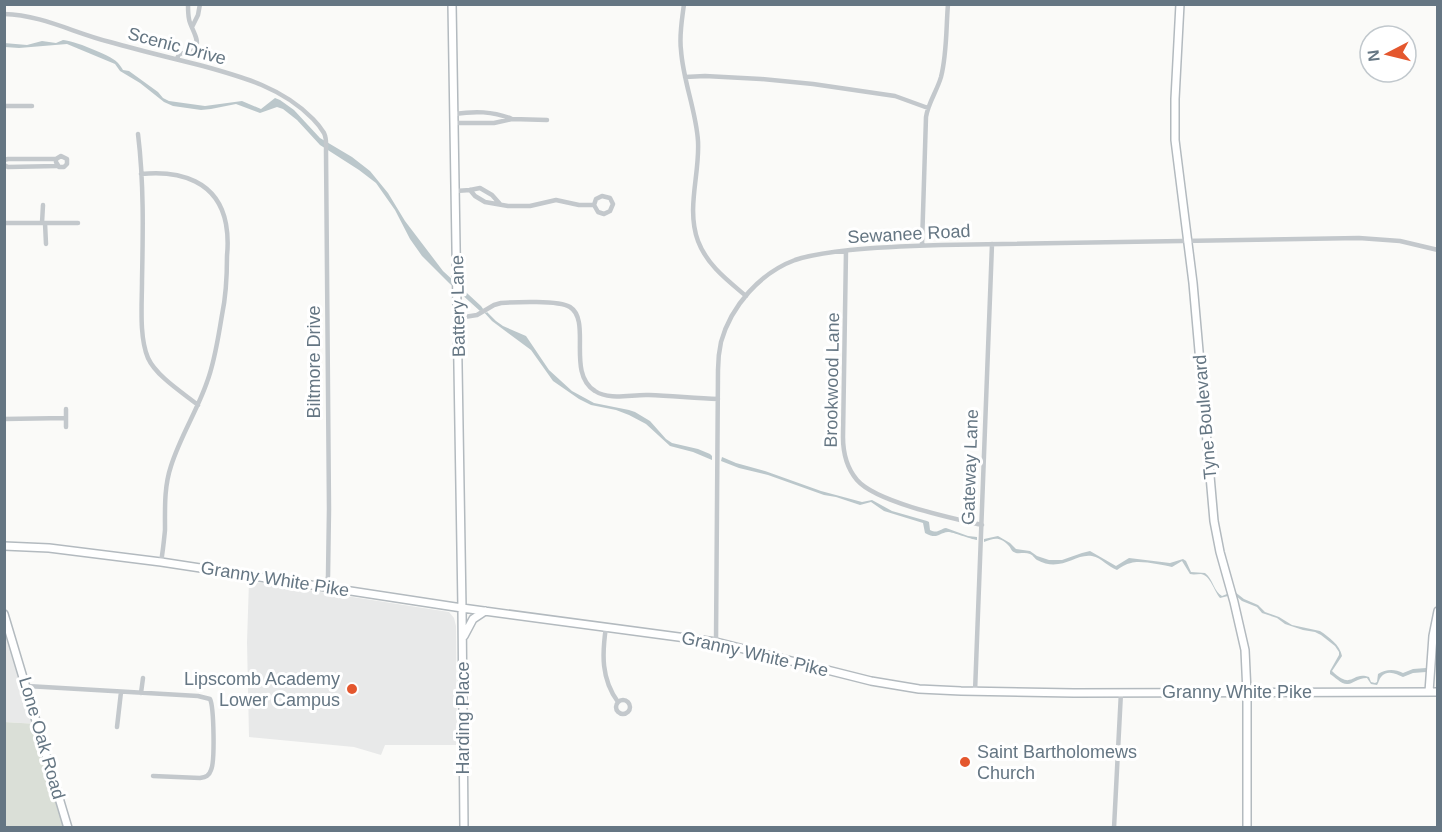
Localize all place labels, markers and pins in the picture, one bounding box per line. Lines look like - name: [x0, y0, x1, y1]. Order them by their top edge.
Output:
- place label: Lipscomb Academy Lower Campus: [184, 669, 340, 710]
- marker: Lipscomb Academy Lower Campus: [345, 682, 359, 696]
- place label: Saint Bartholomews Church: [977, 742, 1137, 783]
- marker: Saint Bartholomews Church: [958, 755, 972, 769]

